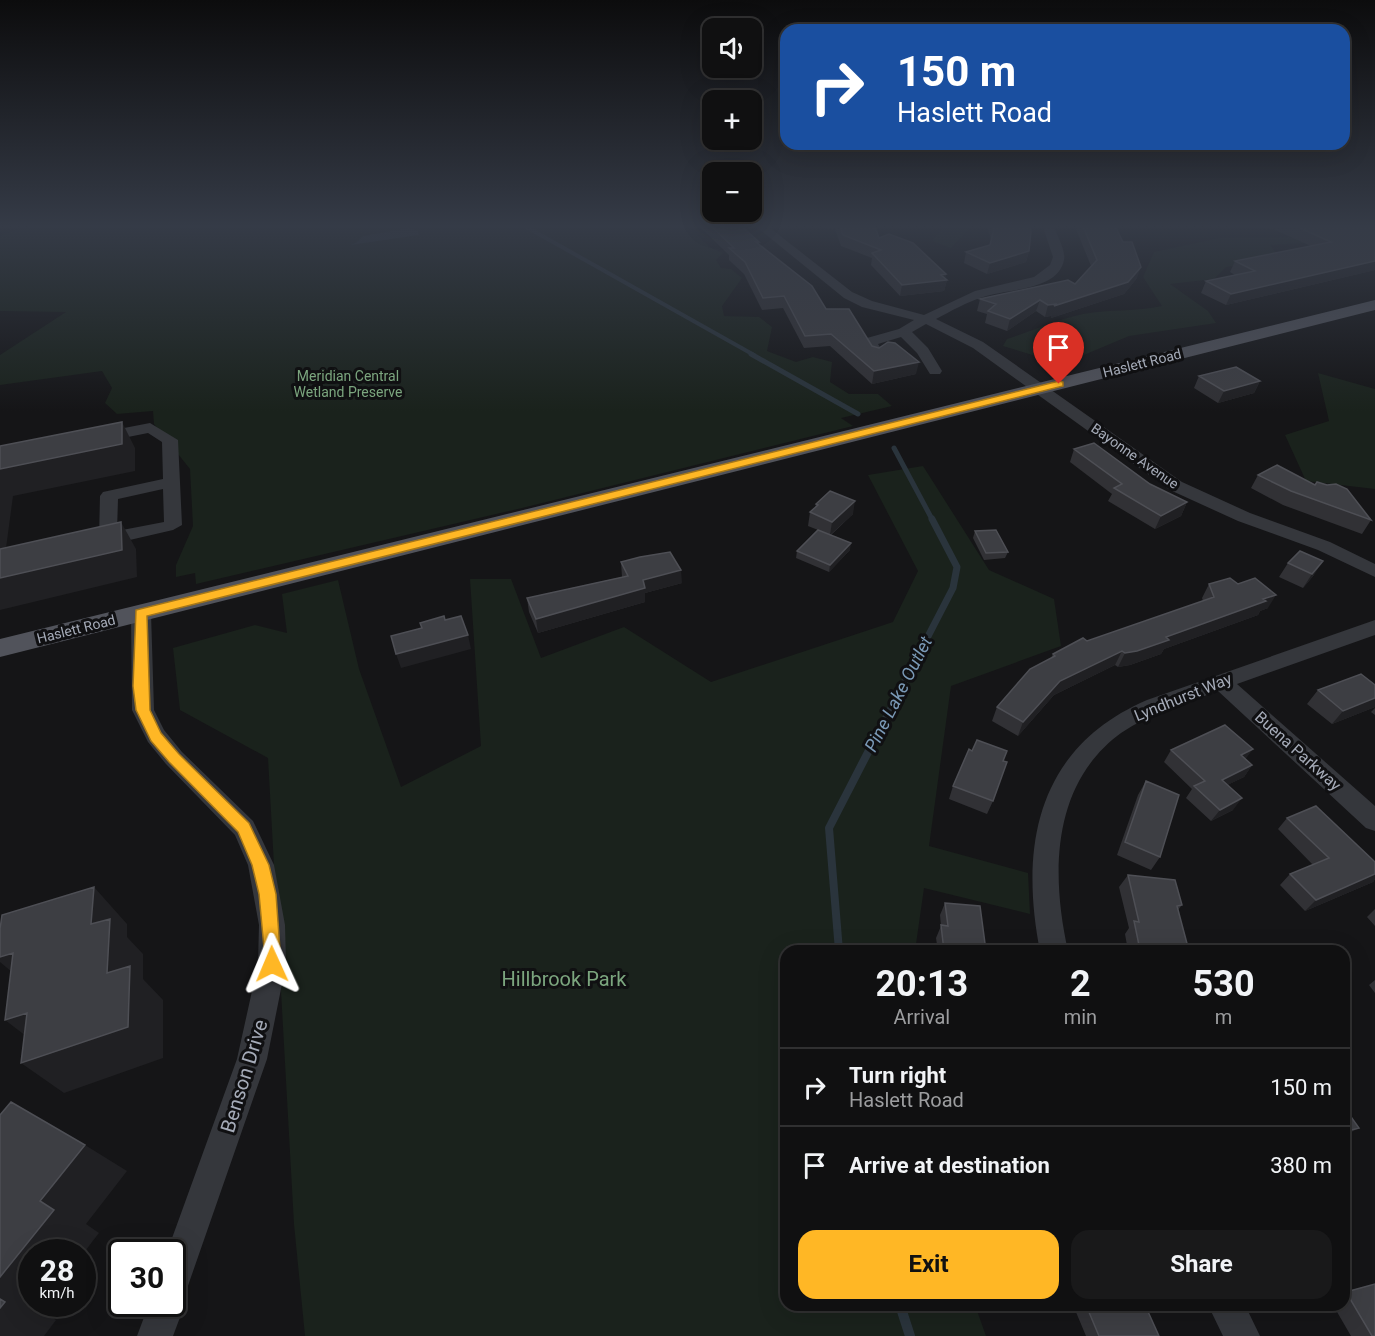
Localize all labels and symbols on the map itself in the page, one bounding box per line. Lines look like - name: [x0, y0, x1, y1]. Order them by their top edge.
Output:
- pin: [1033, 322, 1084, 384]
- street label: Haslett Road: [1101, 346, 1183, 380]
- park label: Meridian Central Wetland Preserve: [294, 368, 402, 400]
- street label: Bayonne Avenue: [1088, 420, 1182, 492]
- street label: Haslett Road: [35, 612, 117, 646]
- water label: Pine Lake Outlet: [860, 633, 936, 755]
- street label: Lyndhurst Way: [1131, 669, 1235, 725]
- street label: Buena Parkway: [1251, 707, 1345, 795]
- position arrow: [240, 932, 304, 996]
- park label: Hillbrook Park: [502, 967, 627, 991]
- street label: Benson Drive: [215, 1017, 273, 1135]
- speed limit sign: 30: [108, 1239, 186, 1317]

